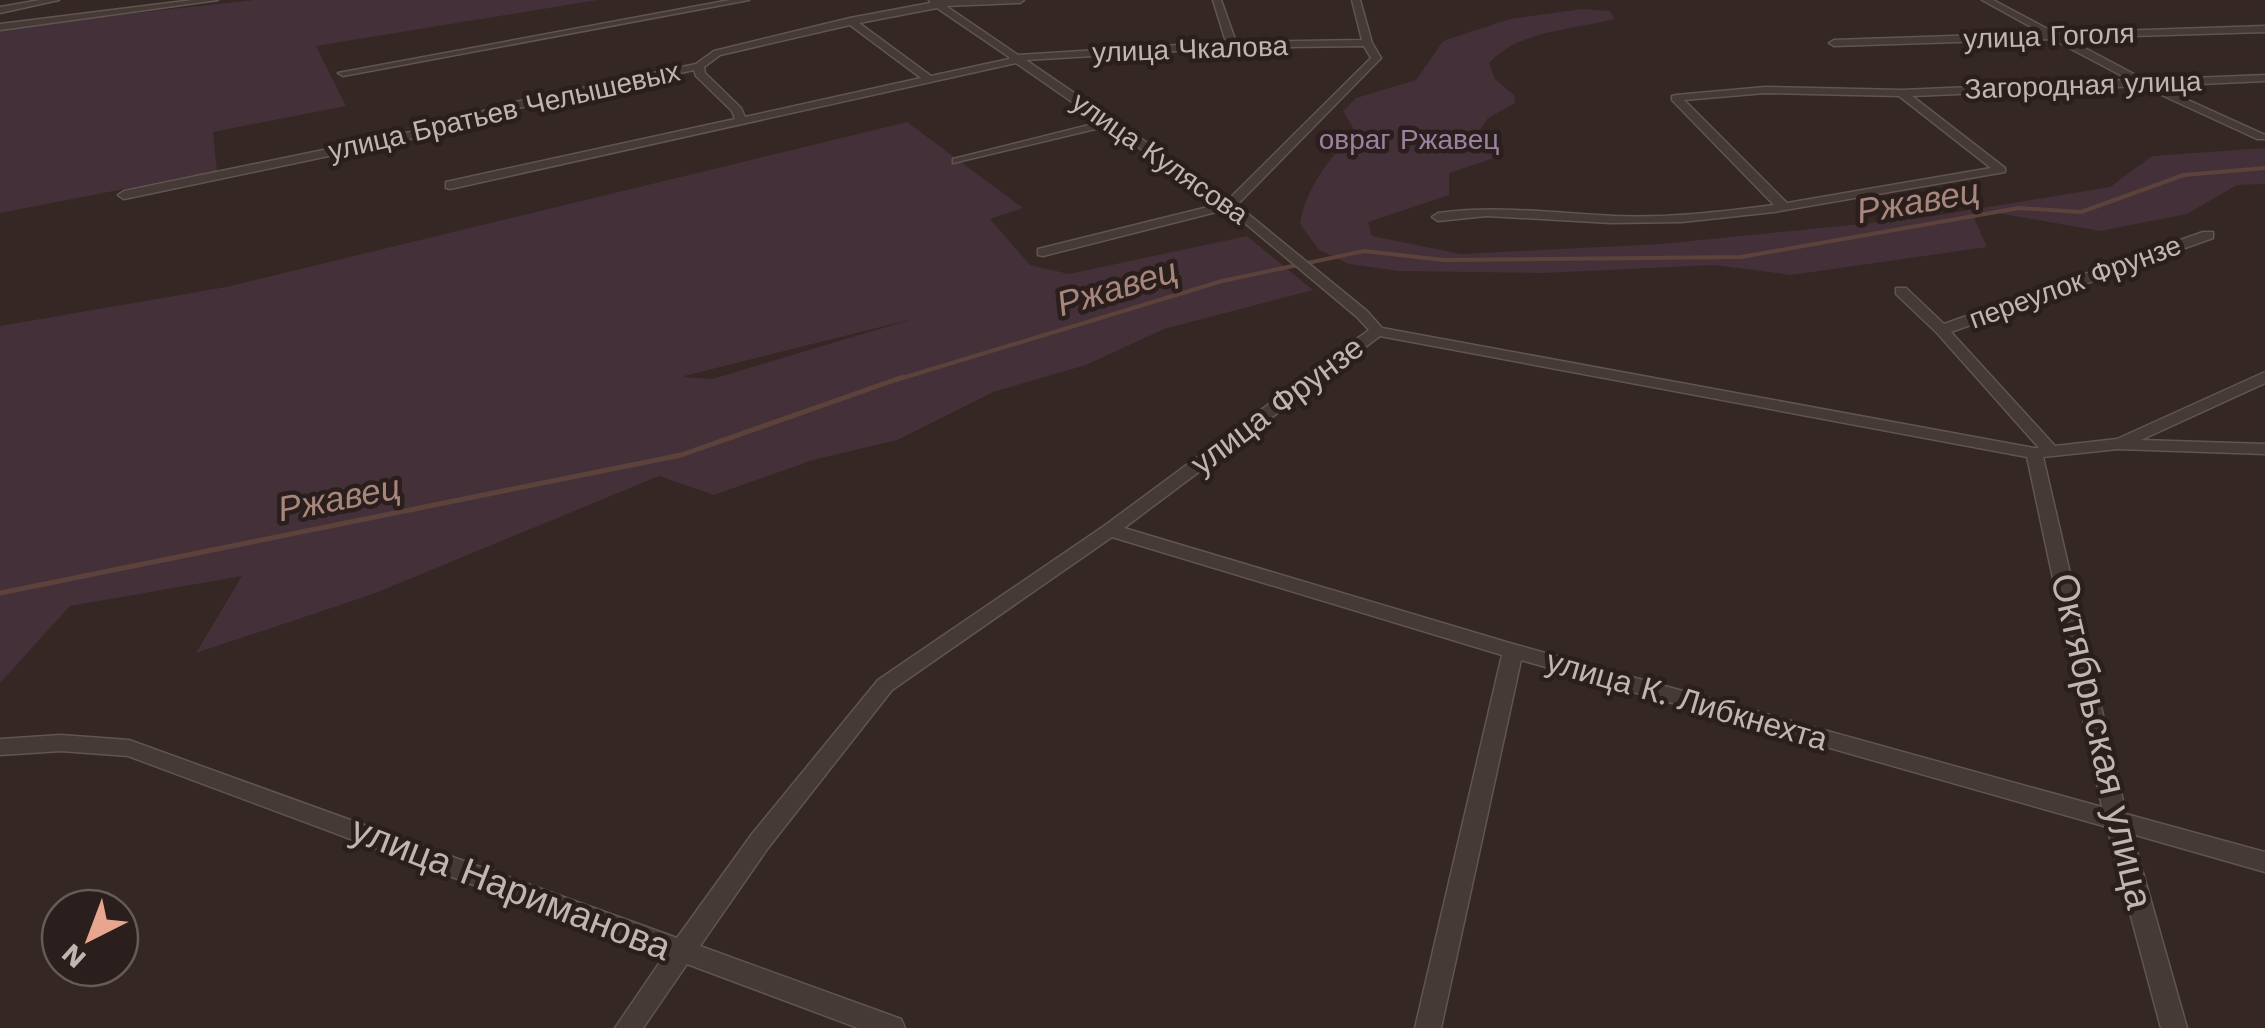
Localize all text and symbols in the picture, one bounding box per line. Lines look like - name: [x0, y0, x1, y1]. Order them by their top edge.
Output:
- street label: улица Гоголя: [1963, 17, 2135, 55]
- street label: улица Чкалова: [1091, 29, 1289, 69]
- street label: улица Братьев Челышевых: [325, 54, 683, 168]
- street label: Загородная улица: [1964, 64, 2203, 106]
- street label: улица Кулясова: [1065, 85, 1255, 231]
- park label: овраг Ржавец: [1319, 123, 1499, 156]
- water label: Ржавец: [1853, 170, 1983, 232]
- street label: переулок Фрунзе: [1965, 228, 2185, 336]
- water label: Ржавец: [1052, 249, 1182, 325]
- street label: улица Фрунзе: [1183, 328, 1371, 482]
- water label: Ржавец: [274, 466, 404, 530]
- street label: Октябрьская улица: [2042, 569, 2162, 914]
- street label: улица К. Либкнехта: [1542, 642, 1832, 758]
- street label: улица Нариманова: [345, 807, 678, 970]
- north arrow: [40, 888, 140, 988]
- text: N: [55, 937, 92, 975]

